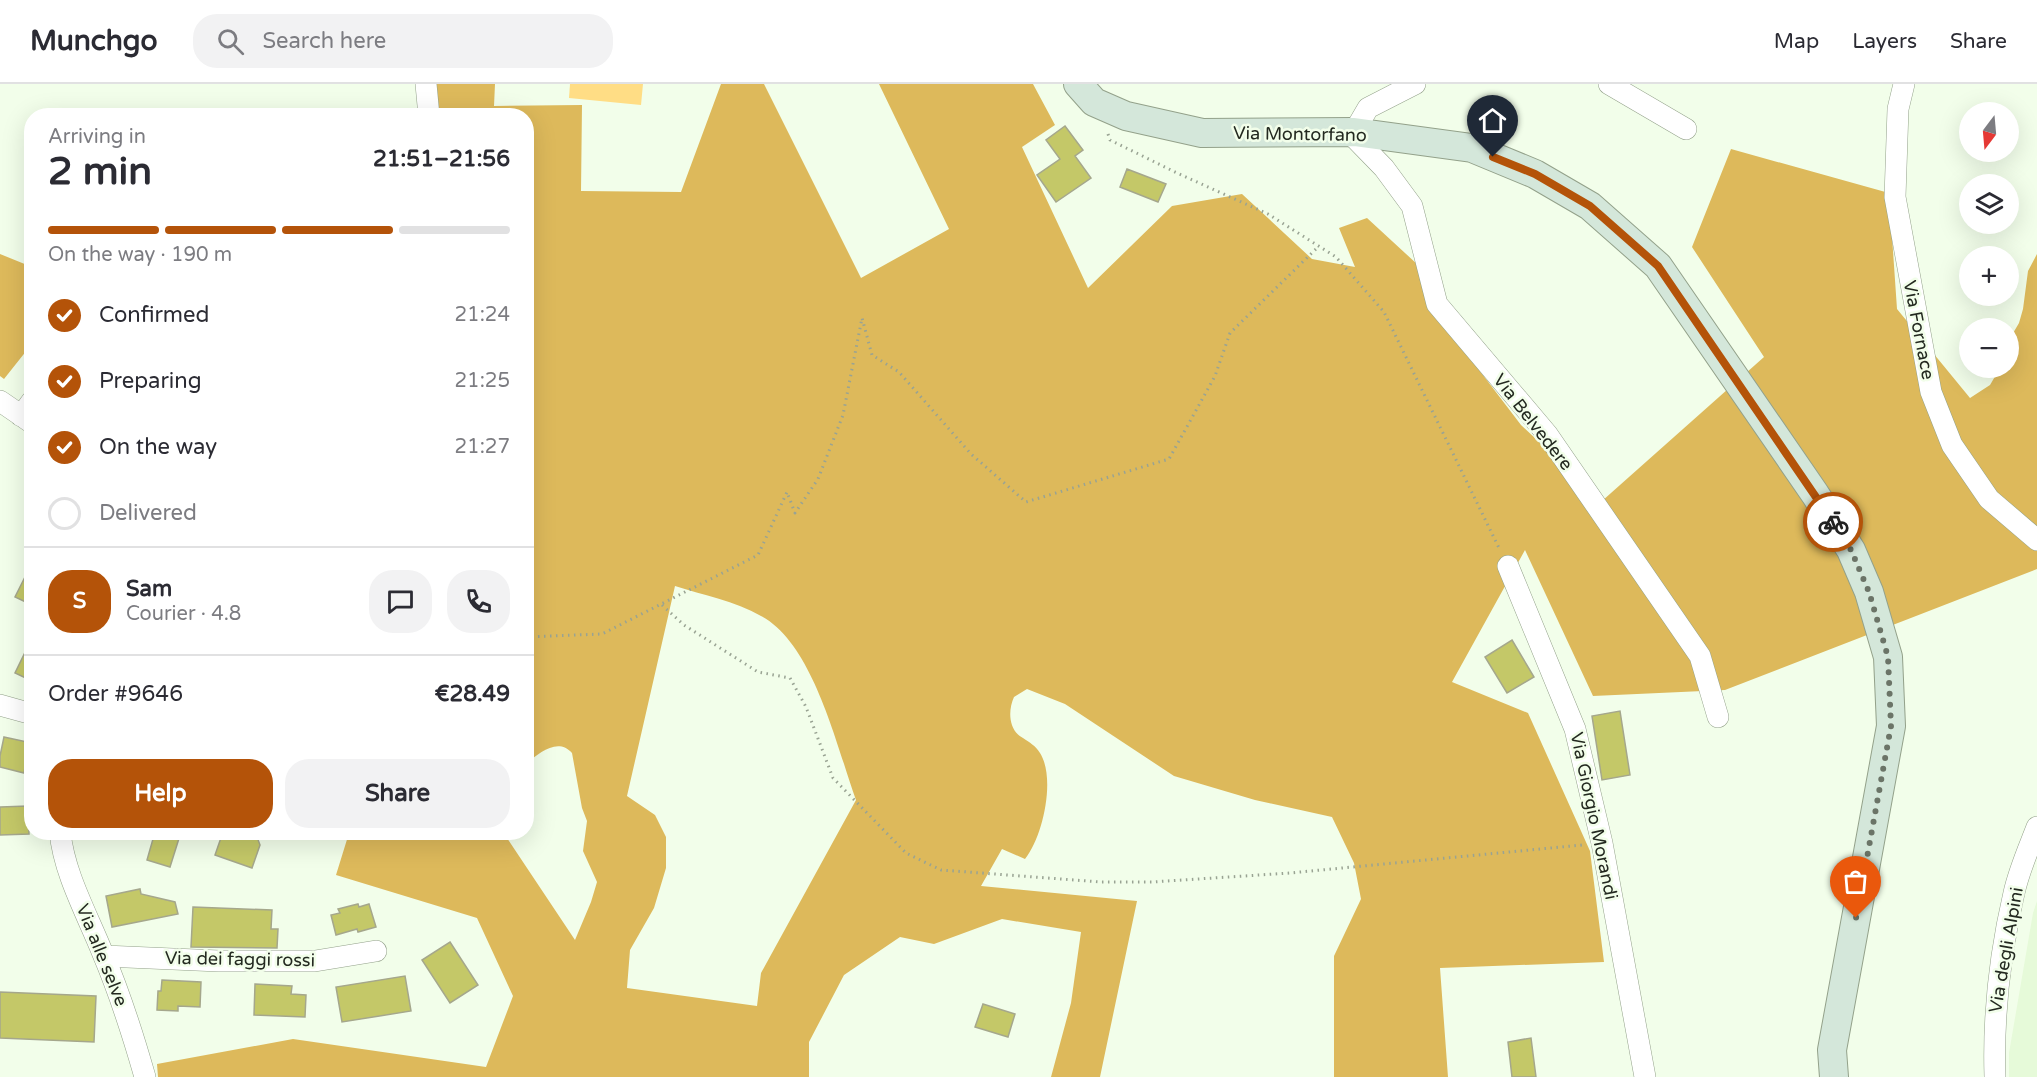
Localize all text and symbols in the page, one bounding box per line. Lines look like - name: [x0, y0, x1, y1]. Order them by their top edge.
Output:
- search box: [193, 14, 613, 68]
- text: Munchgo: [30, 24, 157, 58]
- icon: search: [214, 25, 247, 58]
- text: Search here: [262, 28, 386, 54]
- text: Map: [1774, 29, 1819, 54]
- text: Layers: [1852, 29, 1917, 54]
- text: Share: [1950, 29, 2007, 54]
- pin: [1467, 95, 1518, 157]
- north arrow: [1959, 102, 2019, 162]
- map controls: [1959, 102, 2019, 378]
- icon: home: [1476, 104, 1509, 137]
- street label: Via Montorfano: [1233, 122, 1367, 146]
- text: Arriving in: [48, 125, 146, 149]
- text: 21:51–21:56: [373, 146, 510, 172]
- text: 2 min: [48, 148, 152, 195]
- button: layers: [1959, 174, 2019, 234]
- text: On the way · 190 m: [48, 243, 232, 267]
- button: +: [1959, 246, 2019, 306]
- street label: Via Fornace: [1899, 279, 1939, 381]
- icon: check: [48, 299, 81, 332]
- text: Confirmed: [99, 302, 209, 328]
- text: 21:24: [455, 303, 510, 327]
- button: −: [1959, 318, 2019, 378]
- icon: check: [48, 365, 81, 398]
- text: Preparing: [99, 368, 202, 394]
- text: 21:25: [455, 369, 510, 393]
- street label: Via Belvedere: [1488, 369, 1578, 475]
- icon: check: [48, 431, 81, 464]
- text: On the way: [99, 434, 217, 460]
- text: 21:27: [455, 435, 510, 459]
- courier: [1803, 492, 1863, 552]
- text: Delivered: [99, 500, 197, 526]
- icon: bike: [1817, 506, 1850, 539]
- button: chat: [369, 570, 432, 633]
- button: phone: [447, 570, 510, 633]
- text: Sam: [126, 576, 172, 602]
- text: S: [73, 588, 86, 614]
- text: Courier · 4.8: [126, 602, 241, 626]
- text: Order #9646: [48, 681, 183, 707]
- text: €28.49: [434, 681, 510, 707]
- street label: Via Giorgio Morandi: [1566, 730, 1622, 902]
- button: Help: [48, 759, 273, 828]
- button: Share: [285, 759, 510, 828]
- pin: [1830, 856, 1881, 918]
- icon: bag: [1839, 865, 1872, 898]
- street label: Via degli Alpini: [1984, 885, 2028, 1015]
- street label: Via alle selve: [71, 901, 133, 1009]
- street label: Via dei faggi rossi: [165, 947, 315, 971]

